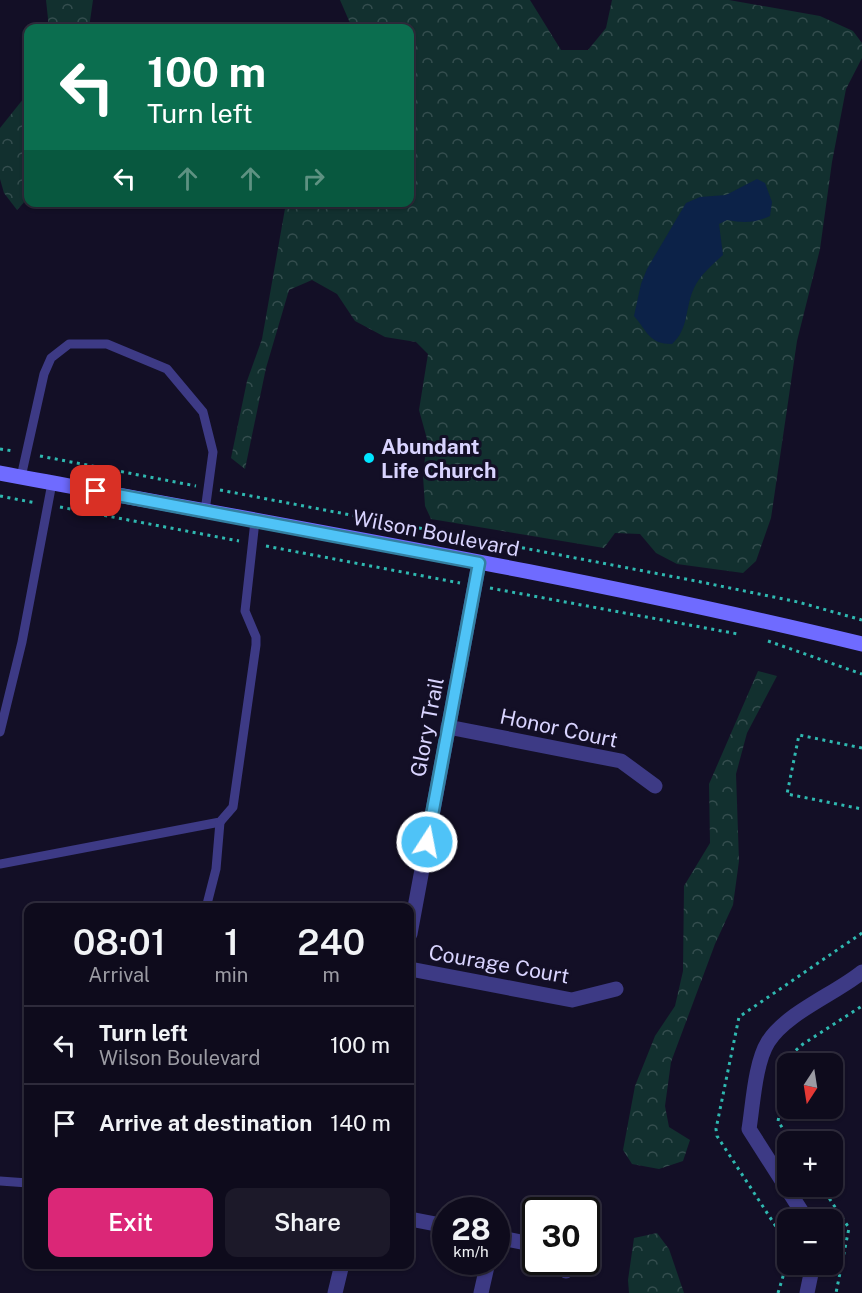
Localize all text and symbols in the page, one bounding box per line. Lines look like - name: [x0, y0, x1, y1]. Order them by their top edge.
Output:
- text: 100 m: [147, 47, 266, 96]
- icon: left: [48, 48, 126, 126]
- text: Turn left: [147, 97, 253, 129]
- icon: left: [108, 162, 141, 195]
- icon: ahead: [171, 162, 204, 195]
- icon: ahead: [234, 162, 267, 195]
- icon: right: [297, 162, 330, 195]
- place label: Abundant Life Church: [381, 434, 496, 483]
- marker: Abundant Life Church: [362, 451, 376, 465]
- pin: [70, 465, 121, 516]
- icon: arrive: [79, 474, 112, 507]
- street label: Wilson Boulevard: [350, 505, 522, 561]
- street label: Glory Trail: [405, 675, 449, 779]
- street label: Honor Court: [498, 703, 620, 753]
- position arrow: [395, 810, 459, 874]
- text: 08:01: [73, 921, 166, 963]
- text: 1: [224, 921, 239, 963]
- text: 240: [297, 921, 365, 963]
- street label: Courage Court: [427, 939, 571, 989]
- text: Arrival: [88, 963, 150, 987]
- text: min: [214, 963, 248, 987]
- text: m: [323, 963, 340, 987]
- text: Turn left: [99, 1020, 188, 1046]
- icon: left: [48, 1029, 81, 1062]
- text: 100 m: [330, 1032, 390, 1058]
- text: Wilson Boulevard: [99, 1046, 260, 1070]
- north arrow: [777, 1053, 843, 1119]
- map controls: [777, 1053, 843, 1275]
- icon: arrive: [48, 1107, 81, 1140]
- text: Arrive at destination: [99, 1110, 312, 1136]
- text: 140 m: [330, 1110, 391, 1136]
- button: +: [777, 1131, 843, 1197]
- button: Exit: [48, 1188, 213, 1257]
- button: Share: [225, 1188, 390, 1257]
- speed limit sign: 30: [522, 1197, 600, 1275]
- button: −: [777, 1209, 843, 1275]
- text: 28: [451, 1211, 491, 1247]
- text: km/h: [453, 1243, 489, 1260]

